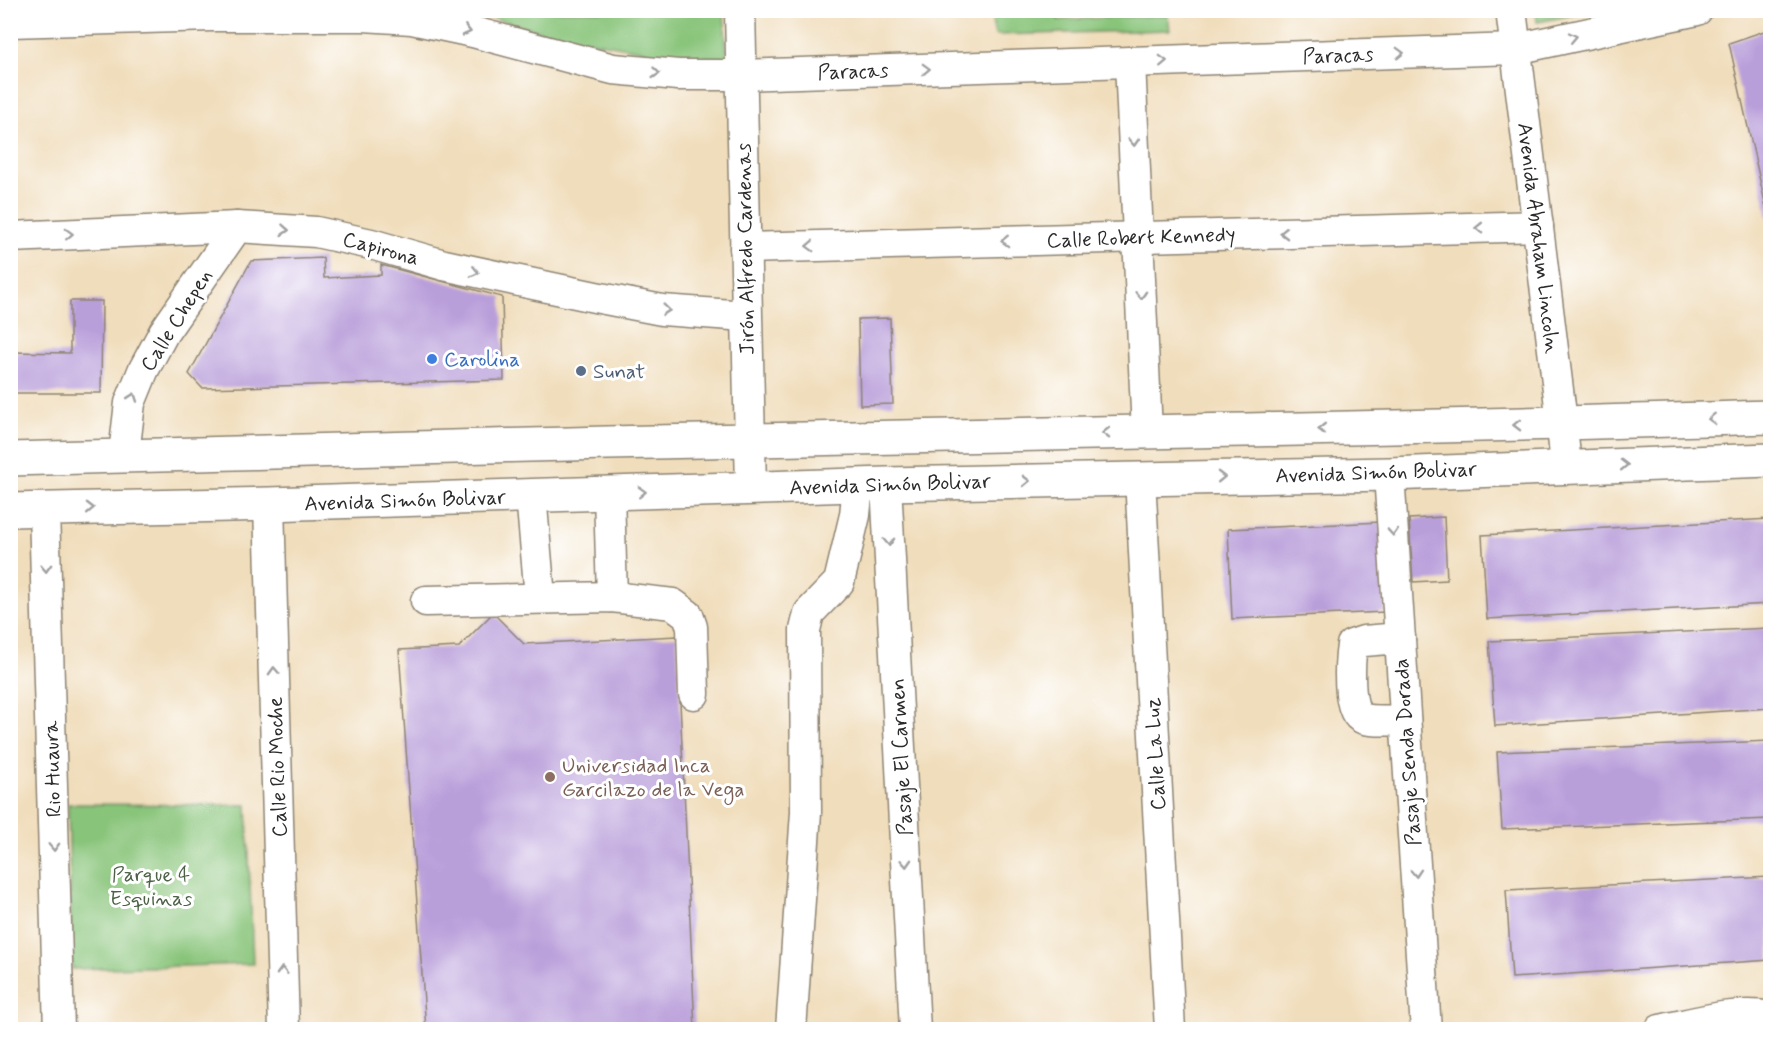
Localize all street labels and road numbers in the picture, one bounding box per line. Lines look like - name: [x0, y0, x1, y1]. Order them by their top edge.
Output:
- street label: Paracas: [1302, 41, 1374, 71]
- street label: Paracas: [817, 57, 889, 87]
- street label: Avenida Abraham Lincoln: [1510, 121, 1566, 356]
- street label: Jirón Alfredo Cardenas: [730, 143, 762, 355]
- street label: Calle Robert Kennedy: [1046, 221, 1236, 255]
- street label: Capirona: [339, 225, 422, 273]
- street label: Calle Chepen: [134, 264, 219, 377]
- street label: Avenida Simón Bolivar: [1275, 455, 1478, 491]
- street label: Avenida Simón Bolivar: [789, 467, 992, 503]
- street label: Avenida Simón Bolivar: [304, 483, 507, 519]
- street label: Pasaje Senda Dorada: [1387, 657, 1429, 847]
- street label: Pasaje El Carmen: [884, 677, 920, 836]
- street label: Calle Rio Moche: [262, 696, 294, 838]
- street label: Calle La Luz: [1139, 696, 1173, 811]
- street label: Rio Huaura: [37, 720, 69, 818]

